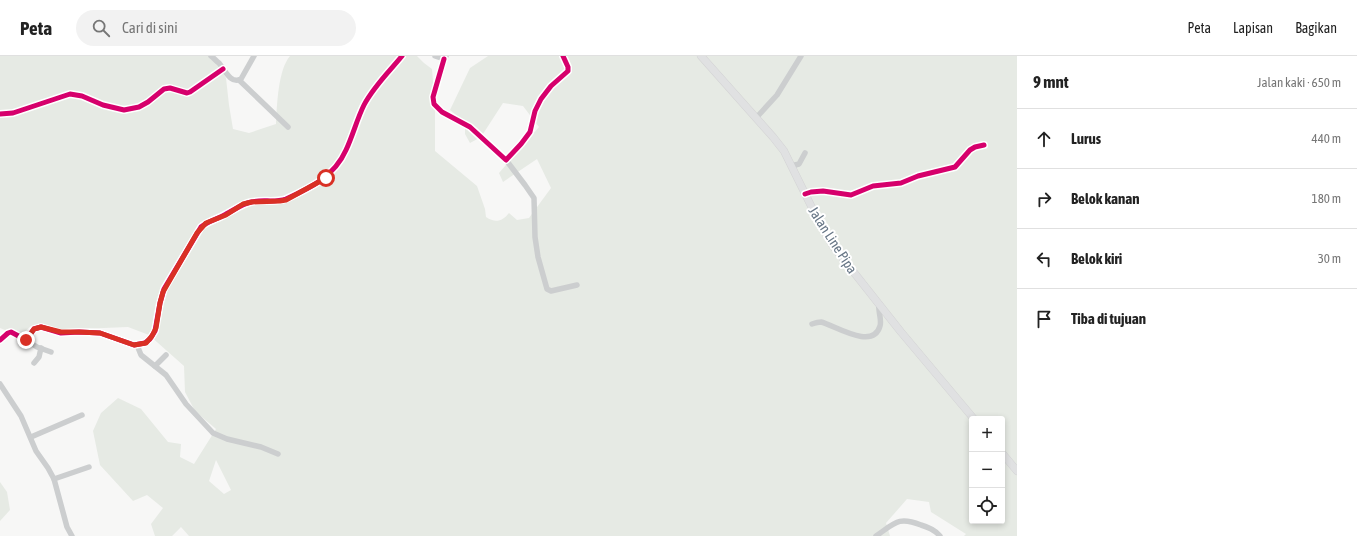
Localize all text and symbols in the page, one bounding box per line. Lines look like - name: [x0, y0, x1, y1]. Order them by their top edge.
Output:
- search box: [76, 10, 356, 46]
- text: Peta: [20, 17, 52, 39]
- icon: search: [90, 17, 112, 39]
- text: Cari di sini: [122, 19, 178, 36]
- text: Peta: [1187, 20, 1211, 36]
- text: Lapisan: [1233, 20, 1273, 36]
- text: Bagikan: [1295, 20, 1337, 36]
- text: 9 mnt: [1033, 72, 1069, 92]
- text: Jalan kaki · 650 m: [1257, 75, 1341, 90]
- icon: ahead: [1033, 128, 1055, 150]
- text: Lurus: [1071, 130, 1101, 147]
- text: 440 m: [1312, 131, 1341, 146]
- route start: [317, 169, 335, 187]
- icon: right: [1033, 188, 1055, 210]
- text: Belok kanan: [1071, 190, 1140, 207]
- text: 180 m: [1312, 191, 1341, 206]
- street label: Jalan Line Pipa: [805, 204, 861, 276]
- icon: left: [1033, 248, 1055, 270]
- text: Belok kiri: [1071, 250, 1122, 267]
- text: 30 m: [1318, 251, 1341, 266]
- icon: arrive: [1033, 308, 1055, 330]
- text: Tiba di tujuan: [1071, 310, 1146, 327]
- route end: [17, 331, 35, 349]
- map controls: [969, 416, 1005, 524]
- button: +: [969, 416, 1005, 452]
- button: −: [969, 452, 1005, 488]
- button: locate: [969, 488, 1005, 524]

